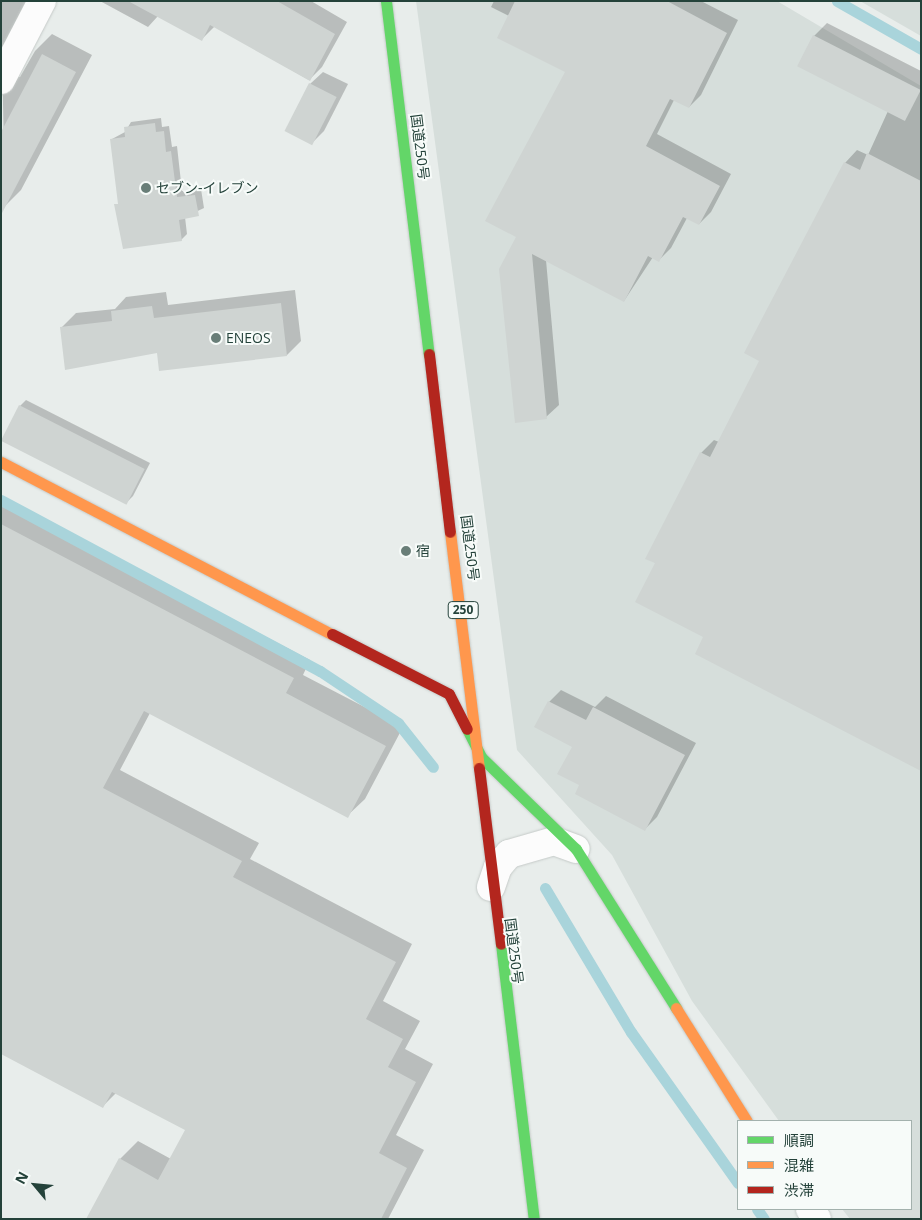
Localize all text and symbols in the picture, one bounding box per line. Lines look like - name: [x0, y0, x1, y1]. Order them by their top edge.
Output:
- street label: 国道250号: [408, 113, 432, 181]
- place label: セブン-イレブン: [156, 180, 259, 196]
- marker: セブン-イレブン: [140, 182, 152, 194]
- place label: ENEOS: [226, 330, 271, 346]
- marker: ENEOS: [210, 332, 222, 344]
- street label: 国道250号: [458, 514, 482, 582]
- place label: 宿: [416, 543, 430, 559]
- marker: 宿: [400, 545, 412, 557]
- road number: 250: [447, 600, 479, 620]
- street label: 国道250号: [502, 917, 526, 985]
- legend: [737, 1120, 912, 1210]
- text: 順調: [784, 1130, 814, 1150]
- text: 混雑: [784, 1155, 814, 1175]
- north arrow: [10, 1160, 60, 1210]
- text: N: [10, 1168, 32, 1187]
- text: 渋滞: [784, 1180, 814, 1200]

